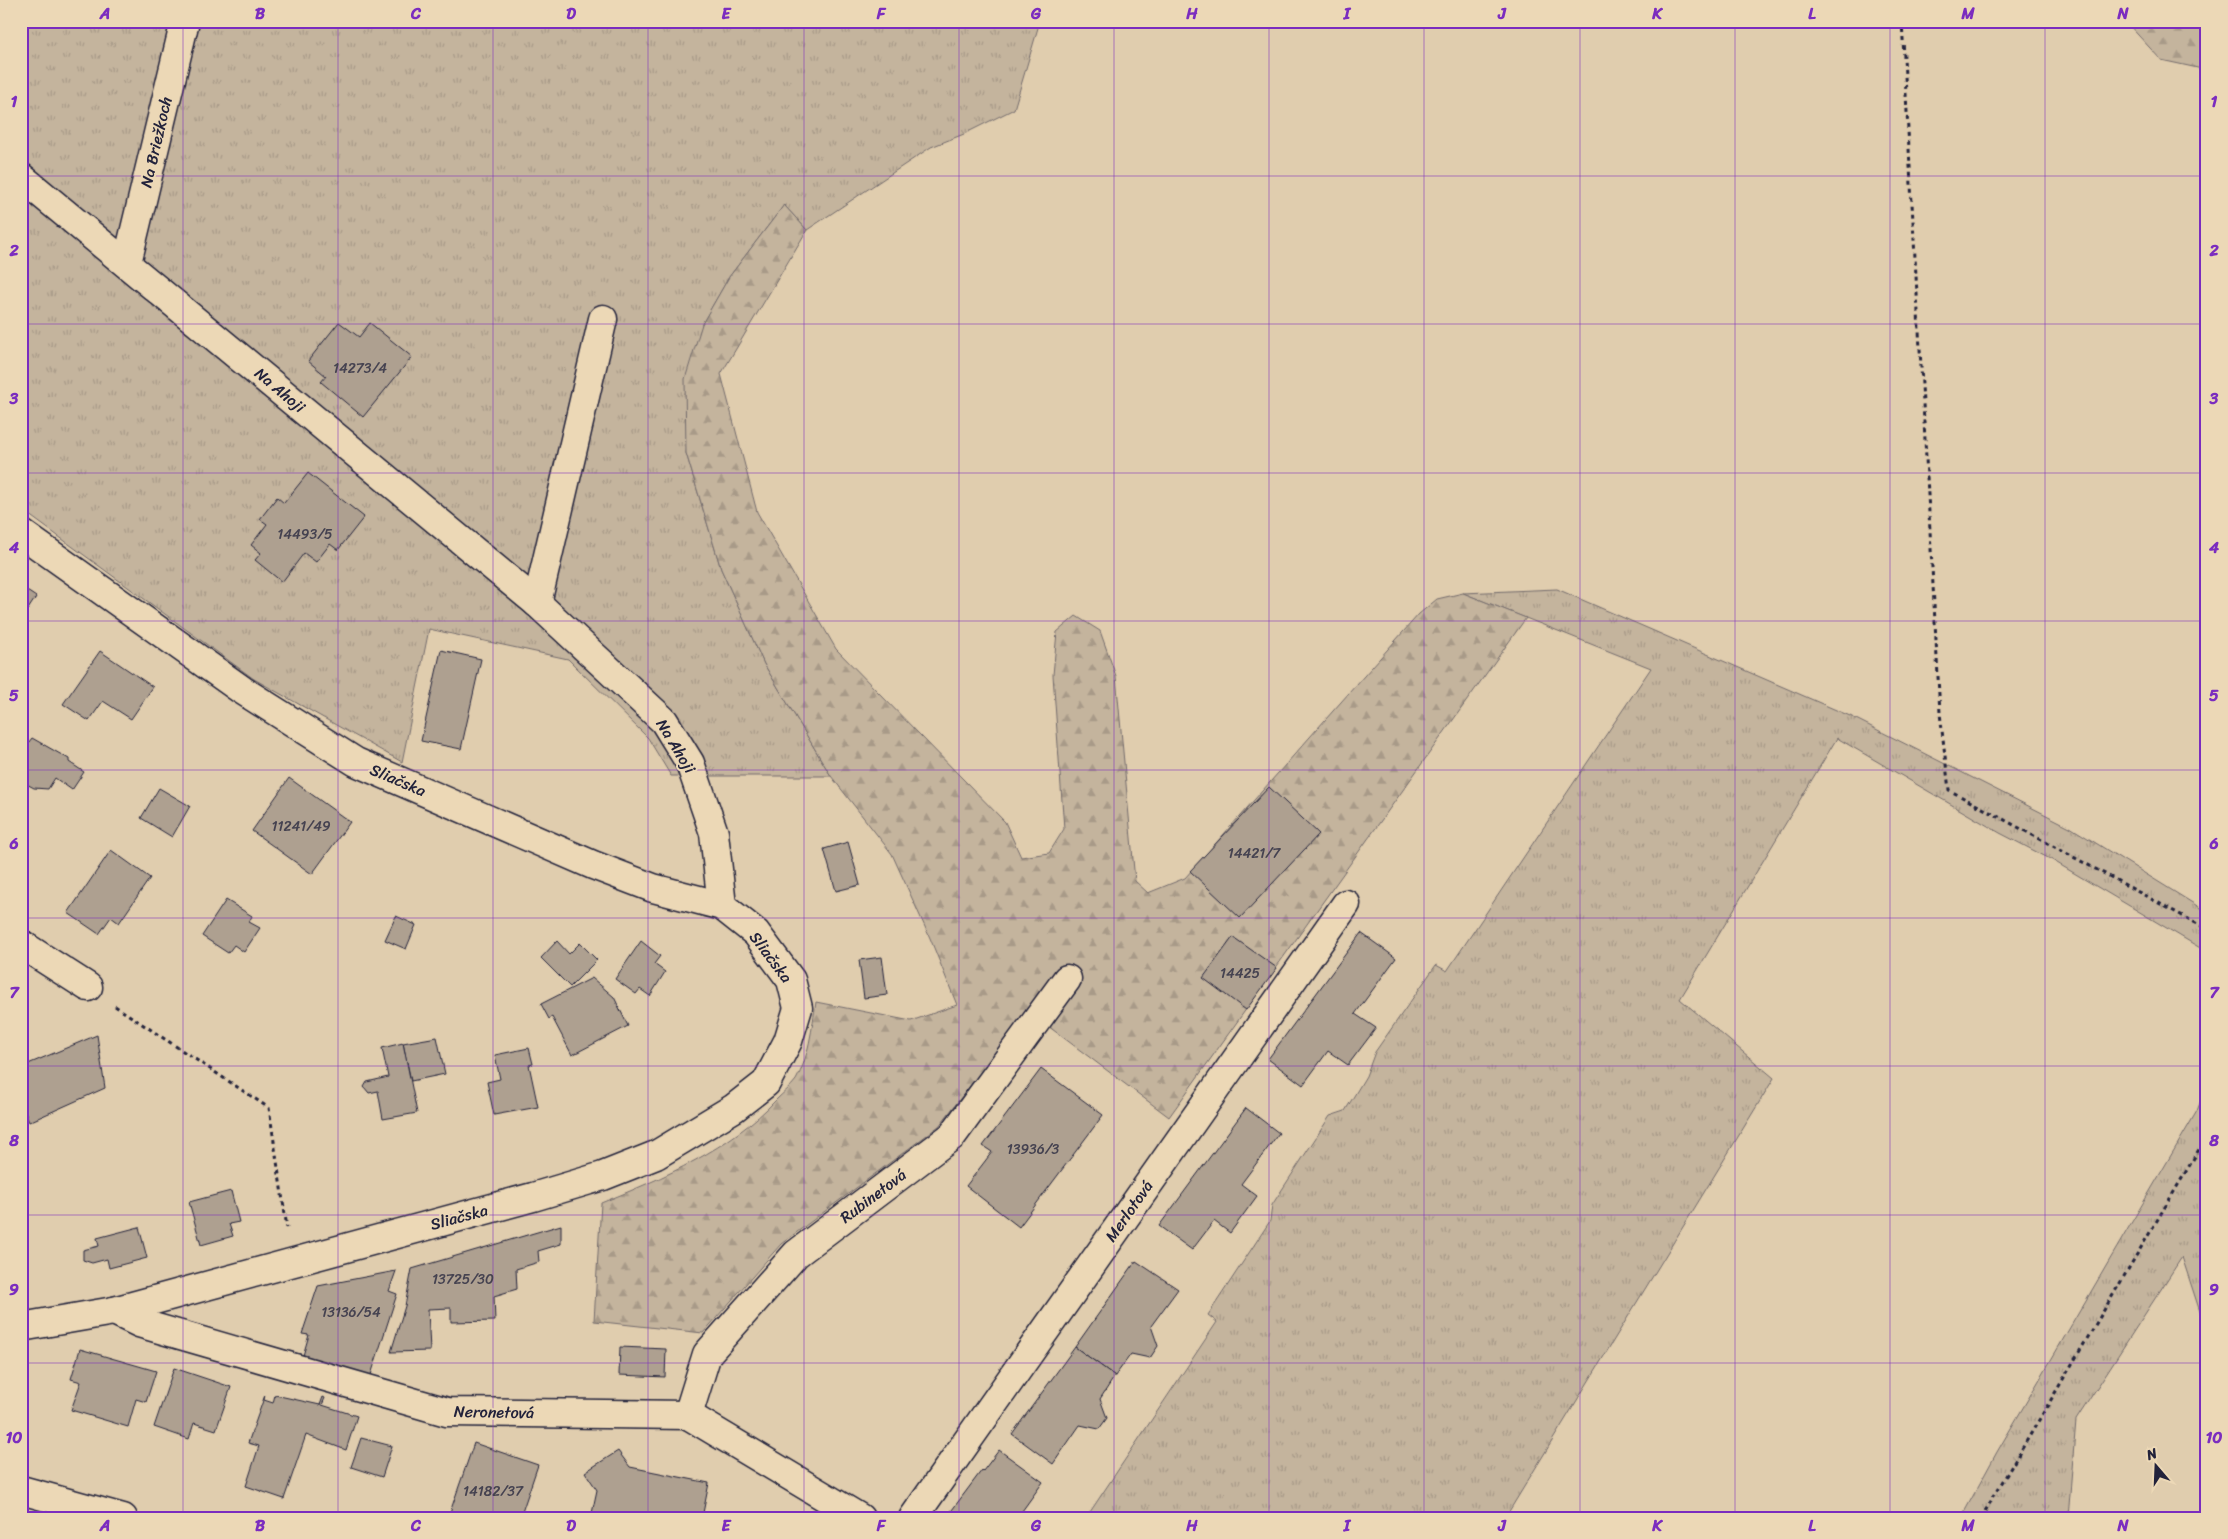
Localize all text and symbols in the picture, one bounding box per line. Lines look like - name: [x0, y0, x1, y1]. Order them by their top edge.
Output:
- text: A: [99, 0, 110, 28]
- text: B: [255, 0, 266, 28]
- text: C: [410, 0, 422, 28]
- text: D: [566, 0, 576, 28]
- text: E: [722, 0, 732, 28]
- text: F: [876, 0, 887, 28]
- text: G: [1030, 0, 1042, 28]
- text: H: [1185, 0, 1198, 28]
- text: I: [1343, 0, 1352, 28]
- text: J: [1497, 0, 1507, 28]
- text: K: [1651, 0, 1663, 28]
- text: L: [1808, 0, 1816, 28]
- text: M: [1960, 0, 1975, 28]
- text: N: [2116, 0, 2129, 28]
- text: 1: [11, 87, 18, 116]
- text: 1: [2211, 87, 2218, 116]
- street label: Na Briežkoch: [131, 94, 181, 190]
- text: 2: [8, 236, 19, 265]
- text: 2: [2208, 236, 2219, 265]
- house number: 14273/4: [333, 356, 387, 381]
- street label: Na Ahoji: [248, 360, 313, 421]
- text: 3: [9, 384, 19, 413]
- text: 3: [2209, 384, 2219, 413]
- house number: 14493/5: [277, 522, 333, 547]
- text: 4: [8, 533, 19, 562]
- text: 4: [2208, 533, 2219, 562]
- text: 5: [9, 681, 19, 710]
- text: 5: [2209, 681, 2219, 710]
- street label: Na Ahoji: [648, 713, 704, 780]
- street label: Sliačska: [365, 755, 431, 805]
- house number: 11241/49: [271, 814, 331, 839]
- text: 6: [8, 829, 19, 858]
- text: 6: [2208, 829, 2219, 858]
- house number: 14421/7: [1228, 841, 1281, 866]
- street label: Sliačska: [742, 925, 800, 989]
- house number: 14425: [1220, 961, 1261, 986]
- text: 7: [9, 978, 20, 1007]
- text: 7: [2209, 978, 2220, 1007]
- text: 8: [8, 1126, 19, 1155]
- text: 8: [2208, 1126, 2219, 1155]
- house number: 13936/3: [1007, 1137, 1060, 1162]
- street label: Rubinetová: [833, 1161, 913, 1231]
- street label: Merlotová: [1097, 1174, 1161, 1248]
- street label: Sliačska: [427, 1195, 491, 1239]
- house number: 13725/30: [432, 1267, 494, 1292]
- text: 9: [9, 1275, 19, 1304]
- text: 9: [2209, 1275, 2219, 1304]
- house number: 13136/54: [321, 1300, 381, 1325]
- street label: Neronetová: [454, 1397, 534, 1427]
- text: 10: [6, 1423, 22, 1452]
- text: 10: [2206, 1423, 2222, 1452]
- text: N: [2142, 1441, 2161, 1468]
- north arrow: [2130, 1442, 2180, 1492]
- house number: 14182/37: [463, 1479, 524, 1504]
- text: A: [99, 1511, 110, 1539]
- text: B: [255, 1511, 266, 1539]
- text: C: [410, 1511, 422, 1539]
- text: D: [566, 1511, 576, 1539]
- text: E: [722, 1511, 732, 1539]
- text: F: [876, 1511, 887, 1539]
- text: G: [1030, 1511, 1042, 1539]
- text: H: [1185, 1511, 1198, 1539]
- text: I: [1343, 1511, 1352, 1539]
- text: J: [1497, 1511, 1507, 1539]
- text: K: [1651, 1511, 1663, 1539]
- text: L: [1808, 1511, 1816, 1539]
- text: M: [1960, 1511, 1975, 1539]
- text: N: [2116, 1511, 2129, 1539]

